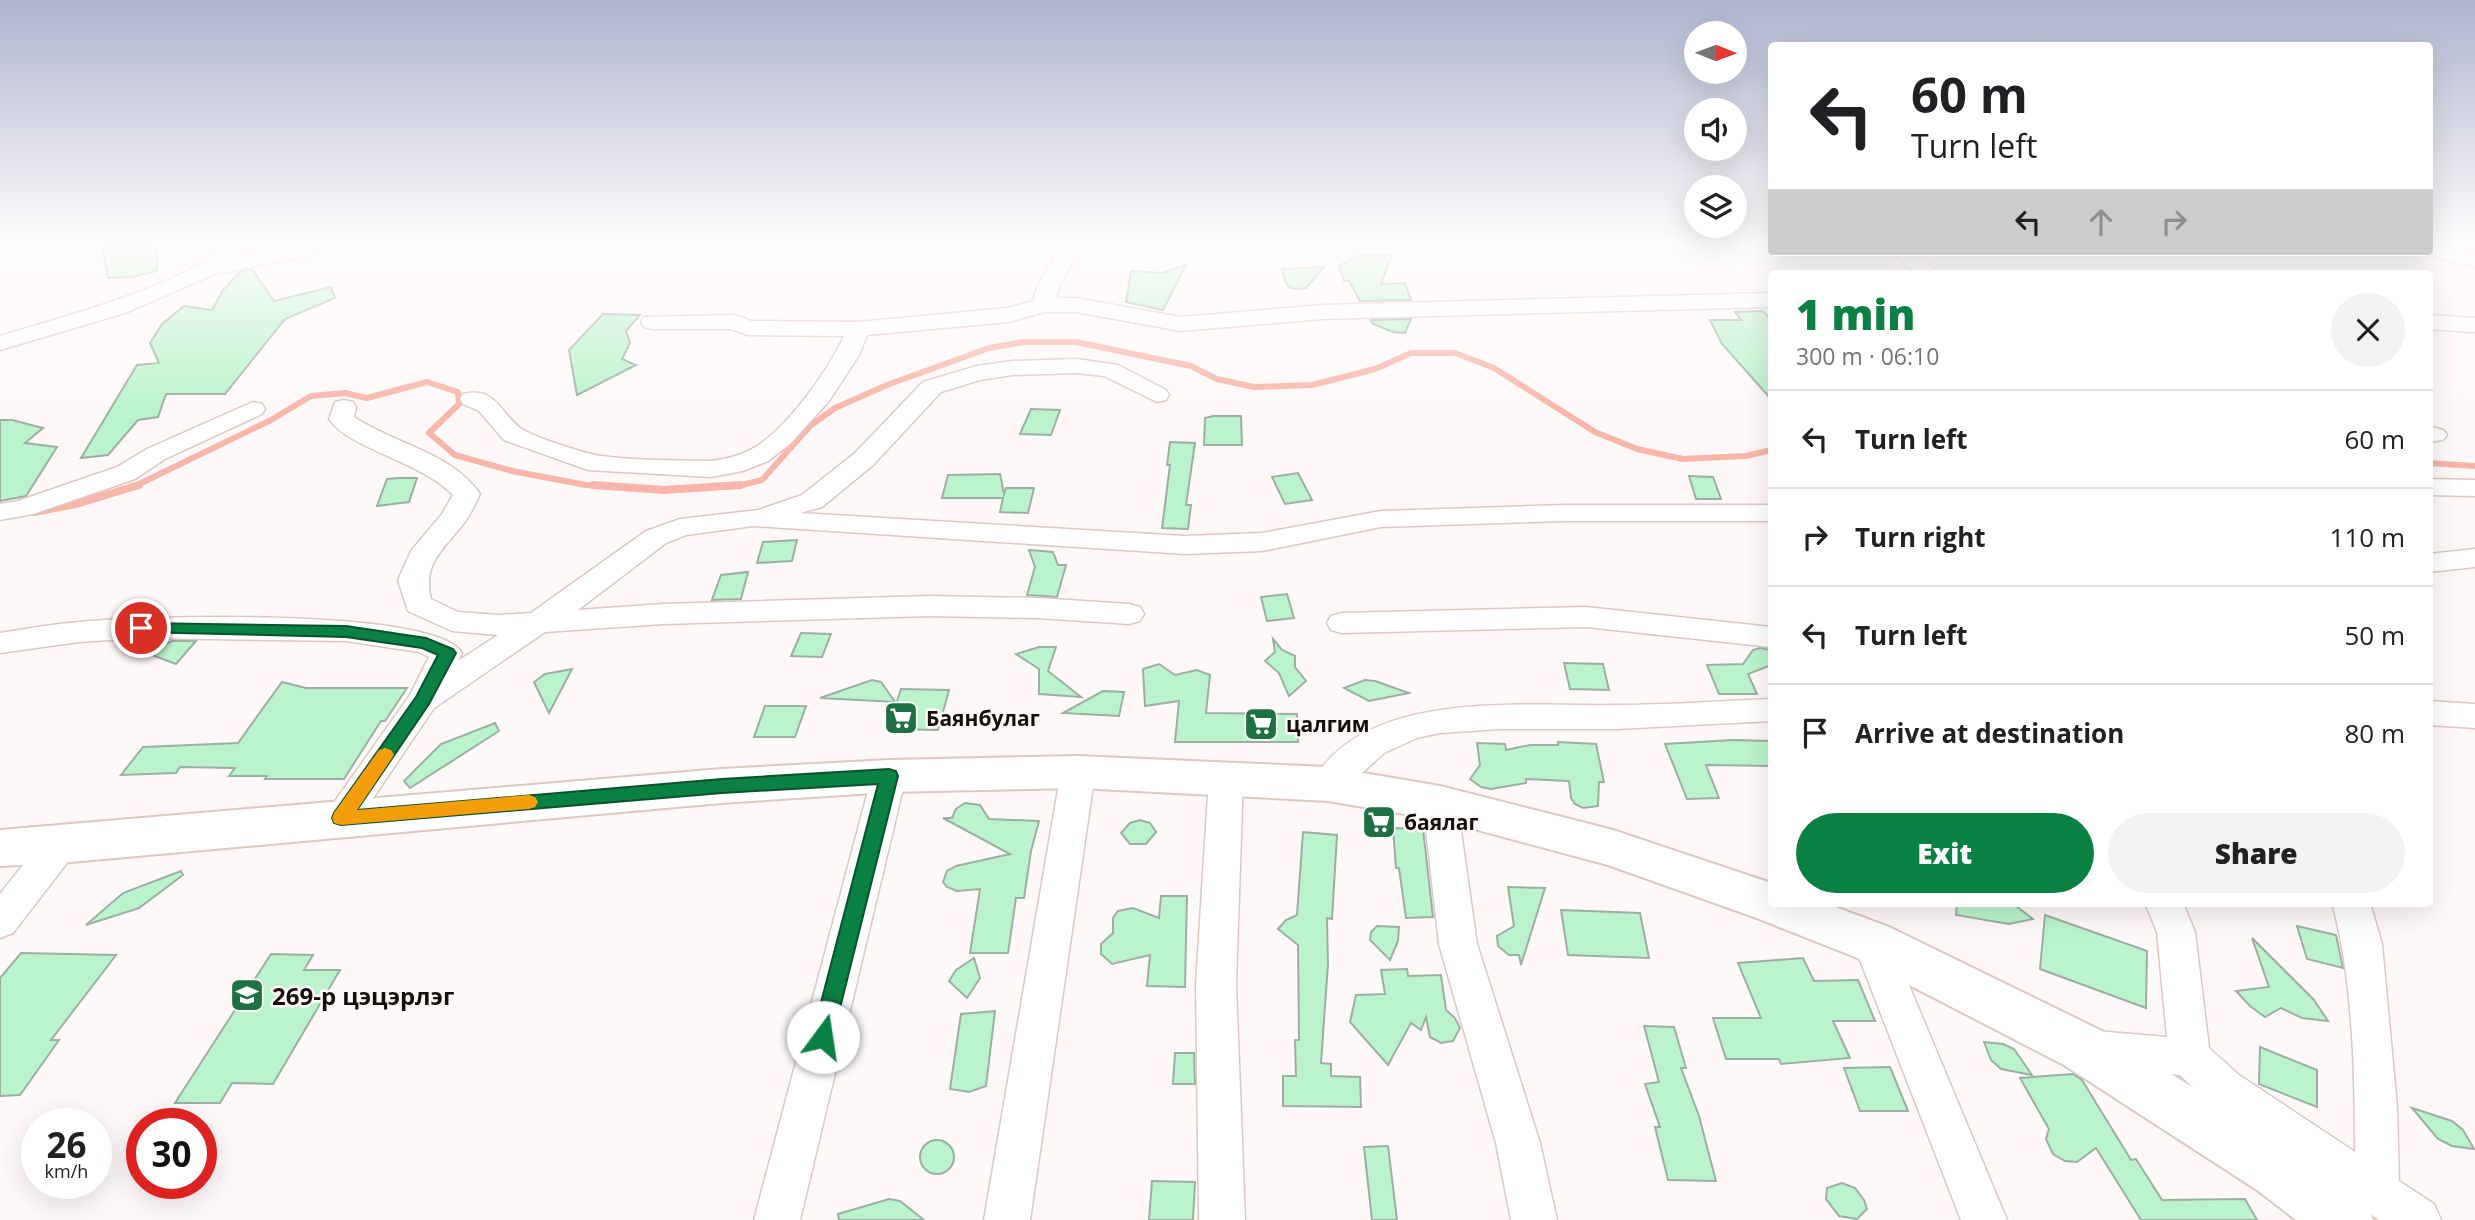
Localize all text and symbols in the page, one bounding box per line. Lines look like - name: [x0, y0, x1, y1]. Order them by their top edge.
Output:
- north arrow: [1684, 21, 1746, 84]
- map controls: [1684, 21, 1747, 238]
- text: 60 m: [1911, 61, 2028, 127]
- icon: left: [1796, 70, 1887, 161]
- button: sound: [1684, 98, 1747, 161]
- text: Turn left: [1911, 124, 2037, 167]
- button: layers: [1684, 175, 1747, 238]
- icon: left: [2009, 203, 2047, 241]
- icon: ahead: [2082, 203, 2120, 241]
- icon: right: [2155, 203, 2193, 241]
- text: 1 min: [1796, 285, 1915, 342]
- button: close: [2331, 293, 2405, 367]
- text: 300 m · 06:10: [1796, 340, 1939, 372]
- icon: left: [1796, 420, 1834, 458]
- text: Turn left: [1855, 421, 1967, 457]
- text: 60 m: [2344, 421, 2405, 457]
- icon: right: [1796, 518, 1834, 556]
- text: Turn right: [1855, 519, 1986, 555]
- text: 110 m: [2330, 519, 2405, 555]
- pin: [111, 598, 171, 658]
- icon: arrive: [122, 609, 160, 647]
- icon: left: [1796, 616, 1834, 654]
- text: Turn left: [1855, 617, 1967, 653]
- text: 50 m: [2344, 617, 2405, 653]
- supermarket icon: Баянбулаг: [882, 699, 920, 737]
- place label: Баянбулаг: [926, 704, 1040, 732]
- supermarket icon: цалгим: [1242, 705, 1280, 743]
- place label: цалгим: [1286, 710, 1370, 738]
- icon: arrive: [1796, 714, 1834, 752]
- text: Arrive at destination: [1855, 715, 2124, 751]
- text: 80 m: [2344, 715, 2405, 751]
- supermarket icon: баялаг: [1360, 803, 1398, 841]
- place label: баялаг: [1404, 808, 1478, 836]
- button: Exit: [1796, 813, 2094, 893]
- button: Share: [2108, 813, 2405, 893]
- school or university icon: 269-р цэцэрлэг: [228, 976, 266, 1014]
- place label: 269-р цэцэрлэг: [272, 979, 454, 1012]
- position arrow: [786, 1000, 860, 1074]
- speed limit sign: 30: [126, 1108, 217, 1199]
- text: 26: [46, 1121, 87, 1168]
- text: km/h: [45, 1159, 88, 1183]

